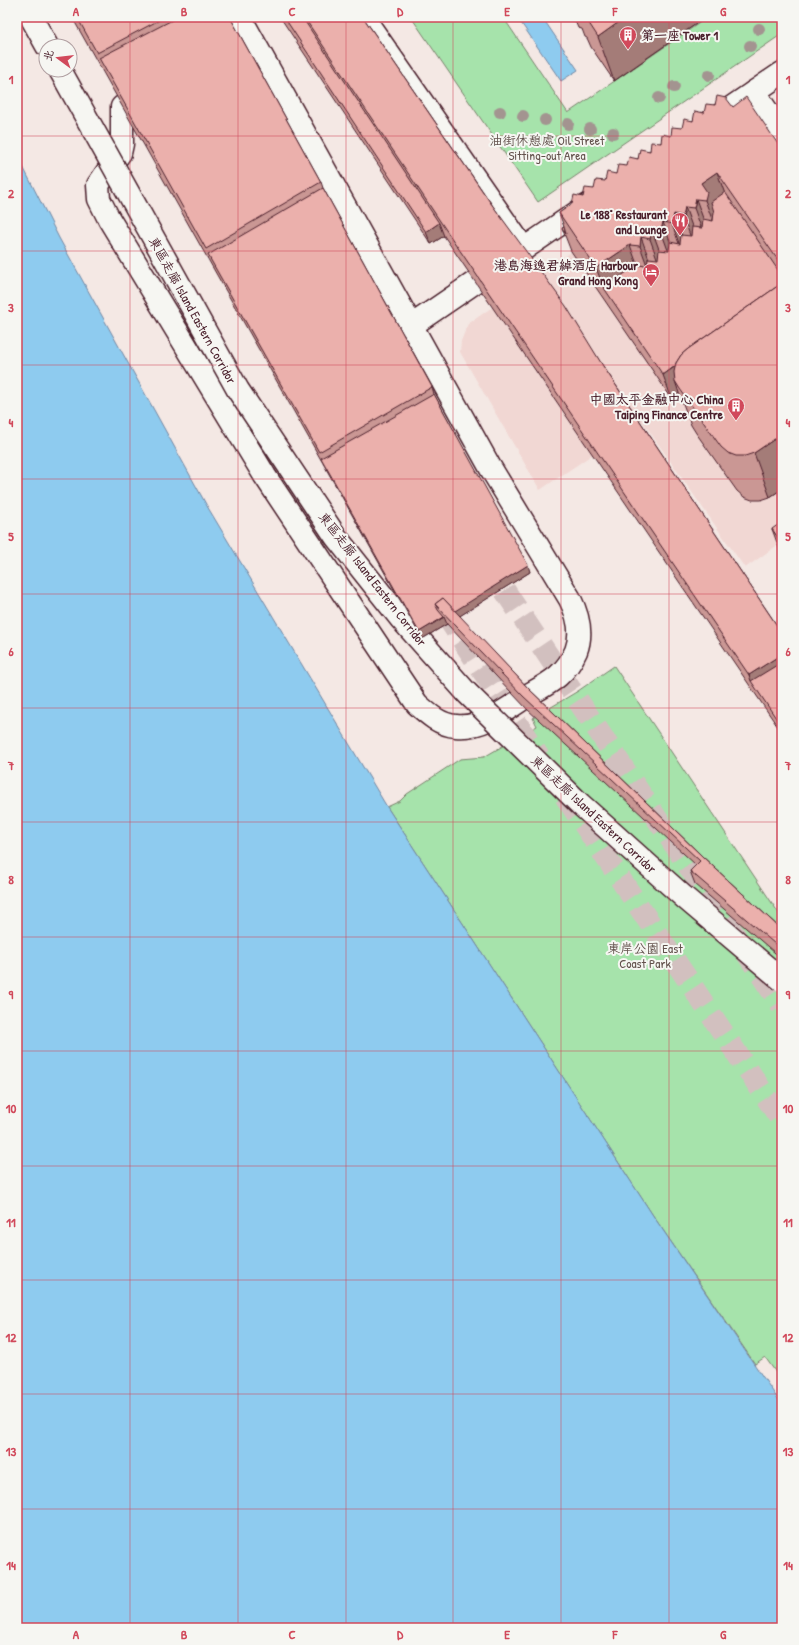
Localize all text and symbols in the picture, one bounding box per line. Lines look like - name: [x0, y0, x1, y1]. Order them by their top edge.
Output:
- text: A: [73, 2, 80, 20]
- text: B: [181, 2, 188, 20]
- text: C: [288, 2, 296, 20]
- text: D: [397, 2, 404, 20]
- text: E: [504, 2, 510, 20]
- text: F: [612, 2, 619, 20]
- text: G: [720, 2, 727, 20]
- building icon: 第一座 Tower 1: [618, 25, 638, 50]
- place label: 第一座 Tower 1: [641, 26, 719, 44]
- north arrow: [38, 38, 78, 78]
- text: 北: [40, 48, 57, 63]
- text: 1: [9, 70, 14, 88]
- text: 1: [786, 70, 791, 88]
- park label: 油街休憩處 Oil Street Sitting-out Area: [490, 131, 605, 164]
- text: 2: [8, 184, 15, 202]
- text: 2: [785, 184, 792, 202]
- place label: Le 188° Restaurant and Lounge: [581, 205, 668, 239]
- restaurant icon: Le 188° Restaurant and Lounge: [670, 211, 690, 236]
- street label: 東區走廊 Island Eastern Corridor: [145, 233, 241, 387]
- place label: 港島海逸君綽酒店 Harbour Grand Hong Kong: [494, 256, 639, 290]
- hotel icon: 港島海逸君綽酒店 Harbour Grand Hong Kong: [641, 262, 661, 287]
- text: 3: [8, 298, 14, 316]
- text: 3: [785, 298, 791, 316]
- place label: 中國太平金融中心 China Taiping Finance Centre: [590, 390, 724, 424]
- building icon: 中國太平金融中心 China Taiping Finance Centre: [726, 396, 746, 421]
- text: 4: [9, 413, 14, 431]
- text: 4: [786, 413, 791, 431]
- street label: 東區走廊 Island Eastern Corridor: [315, 508, 431, 650]
- text: 5: [8, 527, 14, 545]
- text: 5: [785, 527, 791, 545]
- text: 6: [8, 642, 14, 660]
- text: 6: [785, 642, 791, 660]
- street label: 東區走廊 Island Eastern Corridor: [527, 751, 661, 877]
- text: 7: [7, 756, 15, 774]
- text: 7: [784, 756, 792, 774]
- text: 8: [8, 870, 14, 888]
- text: 8: [785, 870, 791, 888]
- park label: 東岸公園 East Coast Park: [607, 939, 683, 972]
- text: 9: [9, 985, 14, 1003]
- text: 9: [786, 985, 791, 1003]
- text: 10: [6, 1099, 16, 1117]
- text: 10: [783, 1099, 793, 1117]
- text: 11: [6, 1213, 16, 1231]
- text: 11: [783, 1213, 793, 1231]
- text: 12: [6, 1328, 17, 1346]
- text: 12: [783, 1328, 794, 1346]
- text: 13: [6, 1442, 16, 1460]
- text: 13: [783, 1442, 793, 1460]
- text: 14: [6, 1556, 16, 1574]
- text: 14: [783, 1556, 793, 1574]
- text: A: [73, 1625, 80, 1643]
- text: B: [181, 1625, 188, 1643]
- text: C: [288, 1625, 296, 1643]
- text: D: [397, 1625, 404, 1643]
- text: E: [504, 1625, 510, 1643]
- text: F: [612, 1625, 619, 1643]
- text: G: [720, 1625, 727, 1643]

